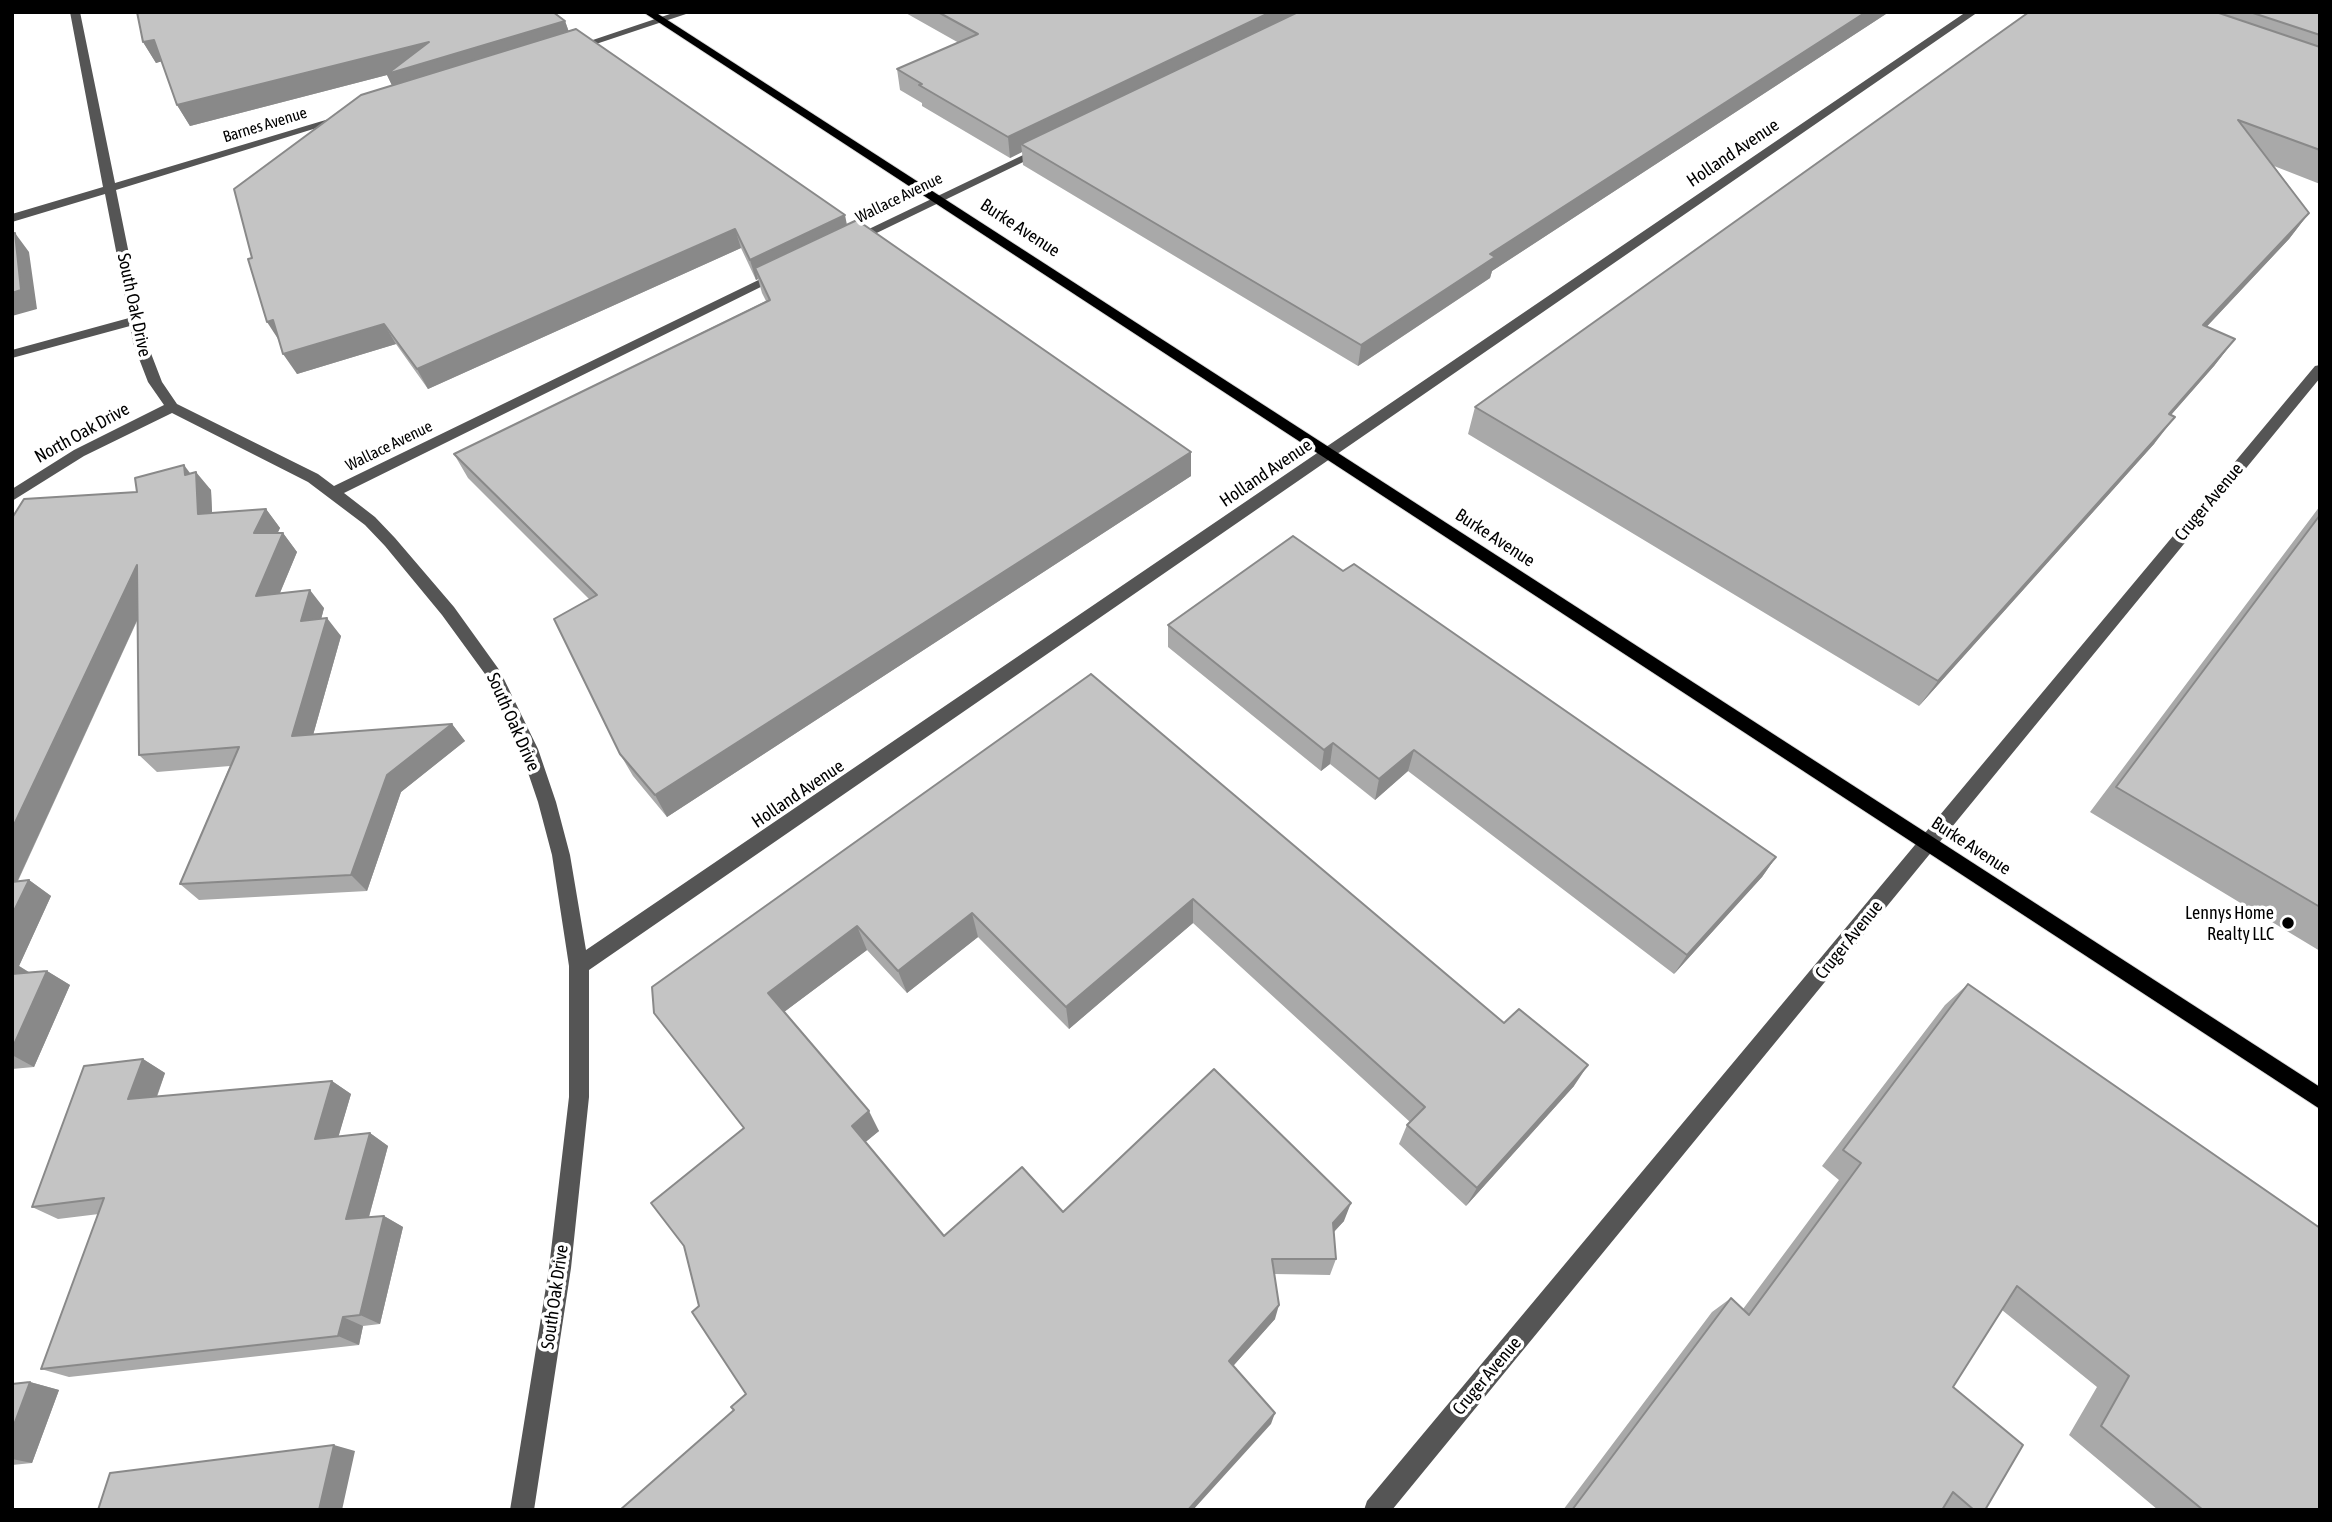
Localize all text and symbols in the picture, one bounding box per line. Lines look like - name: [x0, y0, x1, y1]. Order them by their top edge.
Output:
- street label: Barnes Avenue: [221, 103, 309, 147]
- street label: Holland Avenue: [1683, 114, 1783, 192]
- street label: Wallace Avenue: [852, 169, 946, 227]
- street label: Burke Avenue: [976, 194, 1064, 262]
- street label: South Oak Drive: [112, 251, 156, 359]
- street label: North Oak Drive: [31, 398, 133, 468]
- street label: Wallace Avenue: [342, 417, 436, 475]
- street label: Holland Avenue: [1216, 434, 1316, 512]
- street label: Cruger Avenue: [2170, 459, 2248, 545]
- street label: Burke Avenue: [1451, 504, 1539, 572]
- street label: South Oak Drive: [482, 670, 544, 774]
- street label: Holland Avenue: [748, 755, 848, 833]
- street label: Burke Avenue: [1927, 812, 2015, 880]
- street label: Cruger Avenue: [1811, 896, 1887, 984]
- place label: Lennys Home Realty LLC: [2185, 902, 2274, 944]
- marker: Lennys Home Realty LLC: [2280, 915, 2296, 931]
- street label: South Oak Drive: [537, 1243, 573, 1351]
- street label: Cruger Avenue: [1448, 1333, 1526, 1419]

